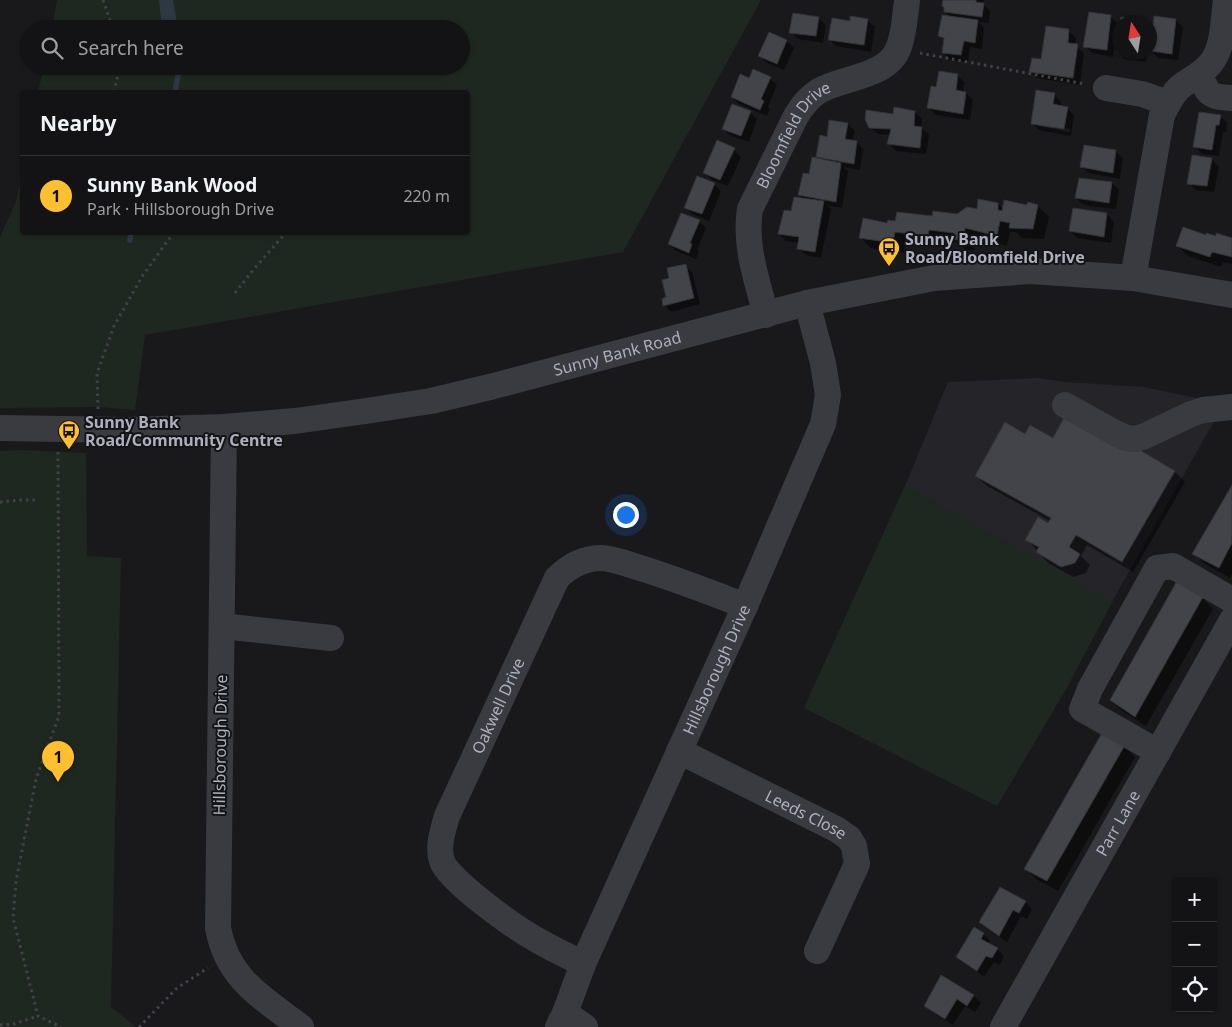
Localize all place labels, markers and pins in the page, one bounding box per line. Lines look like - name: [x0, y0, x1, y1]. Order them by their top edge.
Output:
- place label: Sunny Bank Road/Bloomfield Drive: [905, 228, 1085, 268]
- bus stop icon: Sunny Bank Road/Bloomfield Drive: [877, 236, 901, 267]
- place label: Sunny Bank Road/Community Centre: [85, 411, 283, 451]
- bus stop icon: Sunny Bank Road/Community Centre: [57, 419, 81, 450]
- pin: 1: [42, 741, 74, 782]

